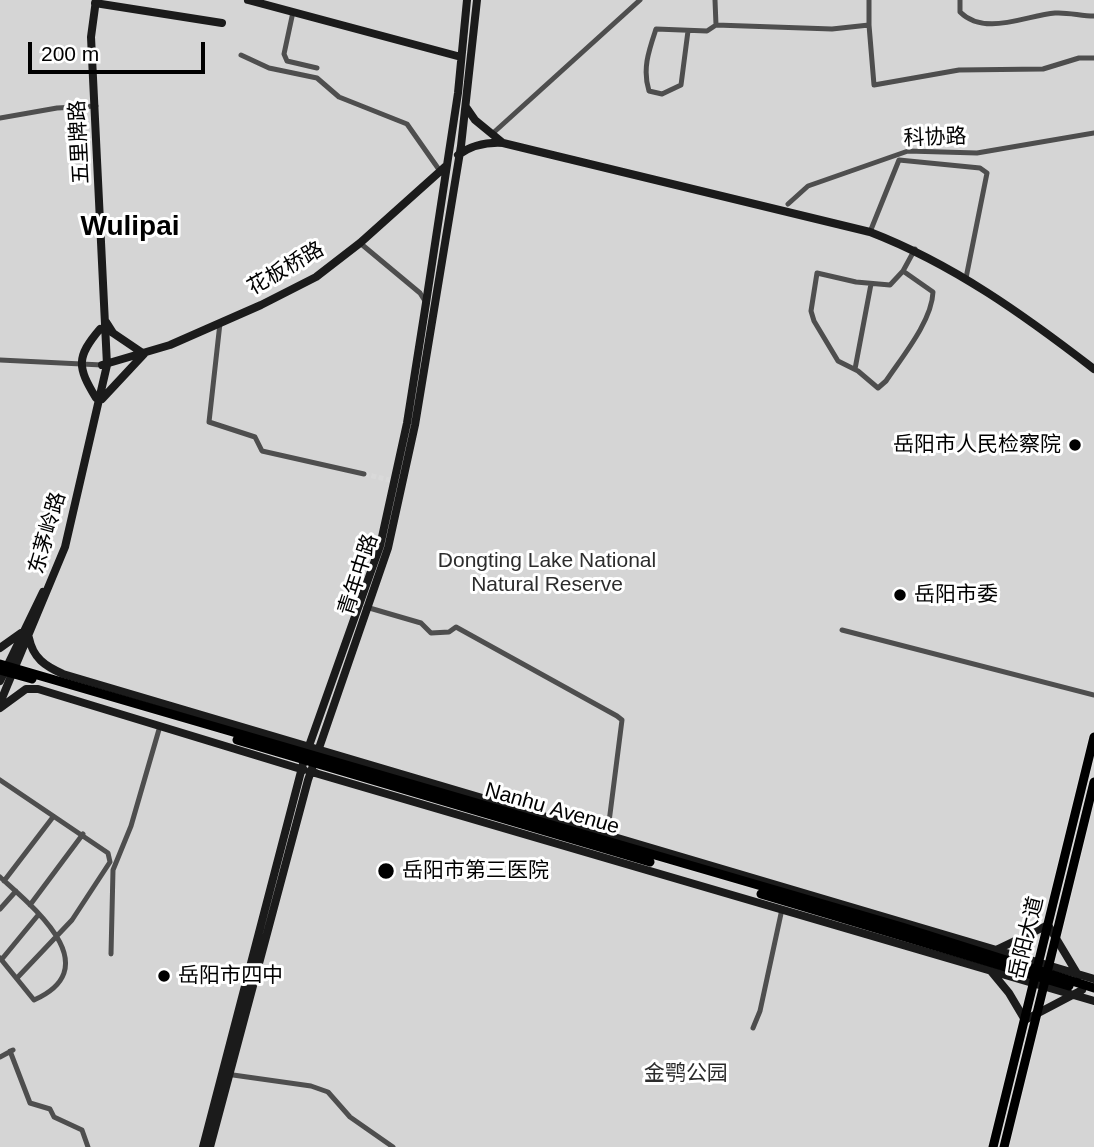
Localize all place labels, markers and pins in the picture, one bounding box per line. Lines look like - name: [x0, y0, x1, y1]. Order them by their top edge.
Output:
- place label: 岳阳市人民检察院: [893, 432, 1061, 458]
- marker: 岳阳市人民检察院: [1067, 437, 1083, 453]
- place label: 岳阳市委: [914, 582, 998, 608]
- marker: 岳阳市委: [892, 587, 908, 603]
- place label: 岳阳市第三医院: [402, 858, 549, 884]
- marker: 岳阳市第三医院: [376, 861, 396, 881]
- place label: 岳阳市四中: [178, 963, 283, 989]
- marker: 岳阳市四中: [156, 968, 172, 984]

